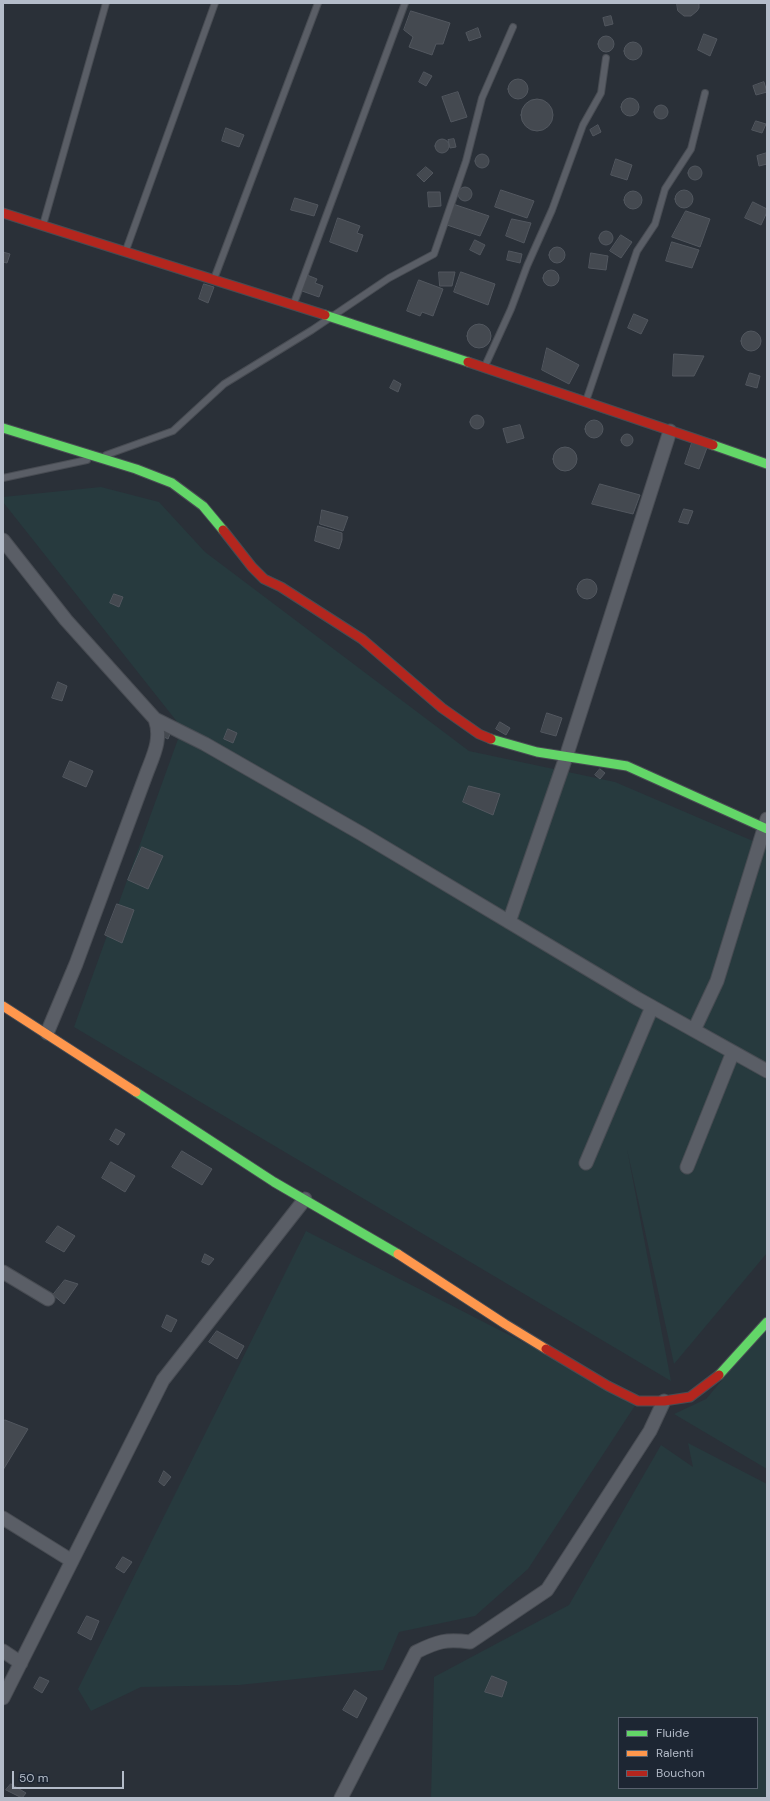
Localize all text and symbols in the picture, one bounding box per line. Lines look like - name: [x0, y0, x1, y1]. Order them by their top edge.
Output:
- legend: [618, 1717, 758, 1789]
- text: Fluide: [656, 1725, 689, 1741]
- text: Ralenti: [656, 1745, 693, 1761]
- scale bar: [14, 1763, 126, 1789]
- text: Bouchon: [656, 1765, 705, 1781]
- text: 50 m: [19, 1770, 48, 1786]

